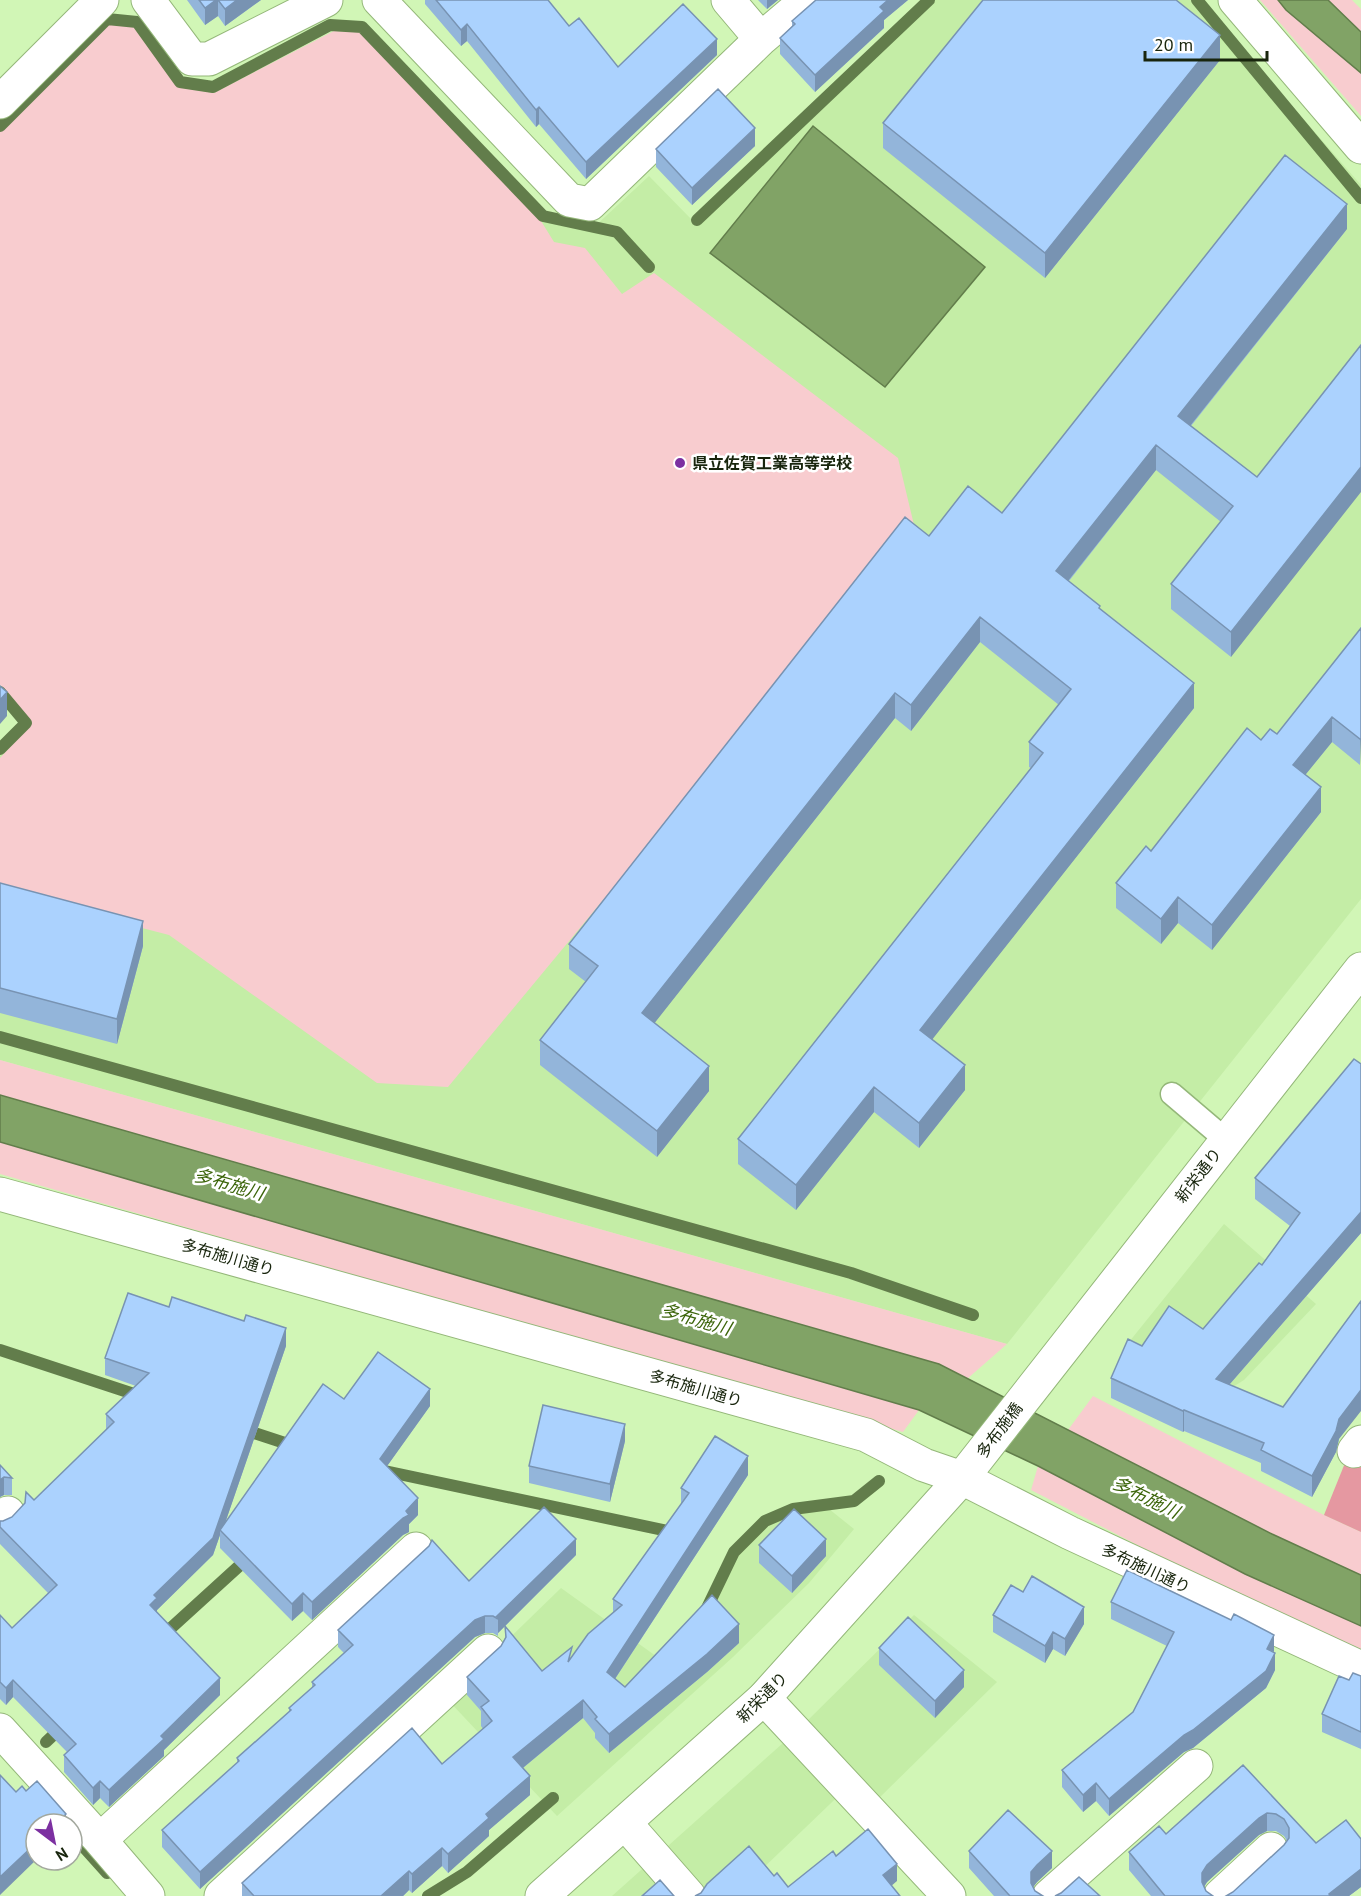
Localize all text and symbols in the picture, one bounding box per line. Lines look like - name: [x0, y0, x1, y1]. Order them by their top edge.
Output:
- scale bar: [1145, 24, 1266, 62]
- text: 20 m: [1154, 33, 1193, 56]
- place label: 県立佐賀工業高等学校: [692, 453, 852, 473]
- marker: 県立佐賀工業高等学校: [673, 456, 687, 470]
- street label: 新栄通り: [1170, 1144, 1226, 1206]
- water label: 多布施川: [191, 1163, 269, 1206]
- street label: 多布施川通り: [179, 1234, 277, 1280]
- water label: 多布施川: [658, 1298, 736, 1341]
- street label: 多布施川通り: [647, 1365, 745, 1411]
- street label: 多布施橋: [972, 1398, 1026, 1462]
- water label: 多布施川: [1109, 1471, 1185, 1524]
- street label: 多布施川通り: [1098, 1539, 1194, 1597]
- street label: 新栄通り: [732, 1667, 792, 1727]
- north arrow: [24, 1812, 84, 1872]
- text: N: [52, 1843, 72, 1866]

